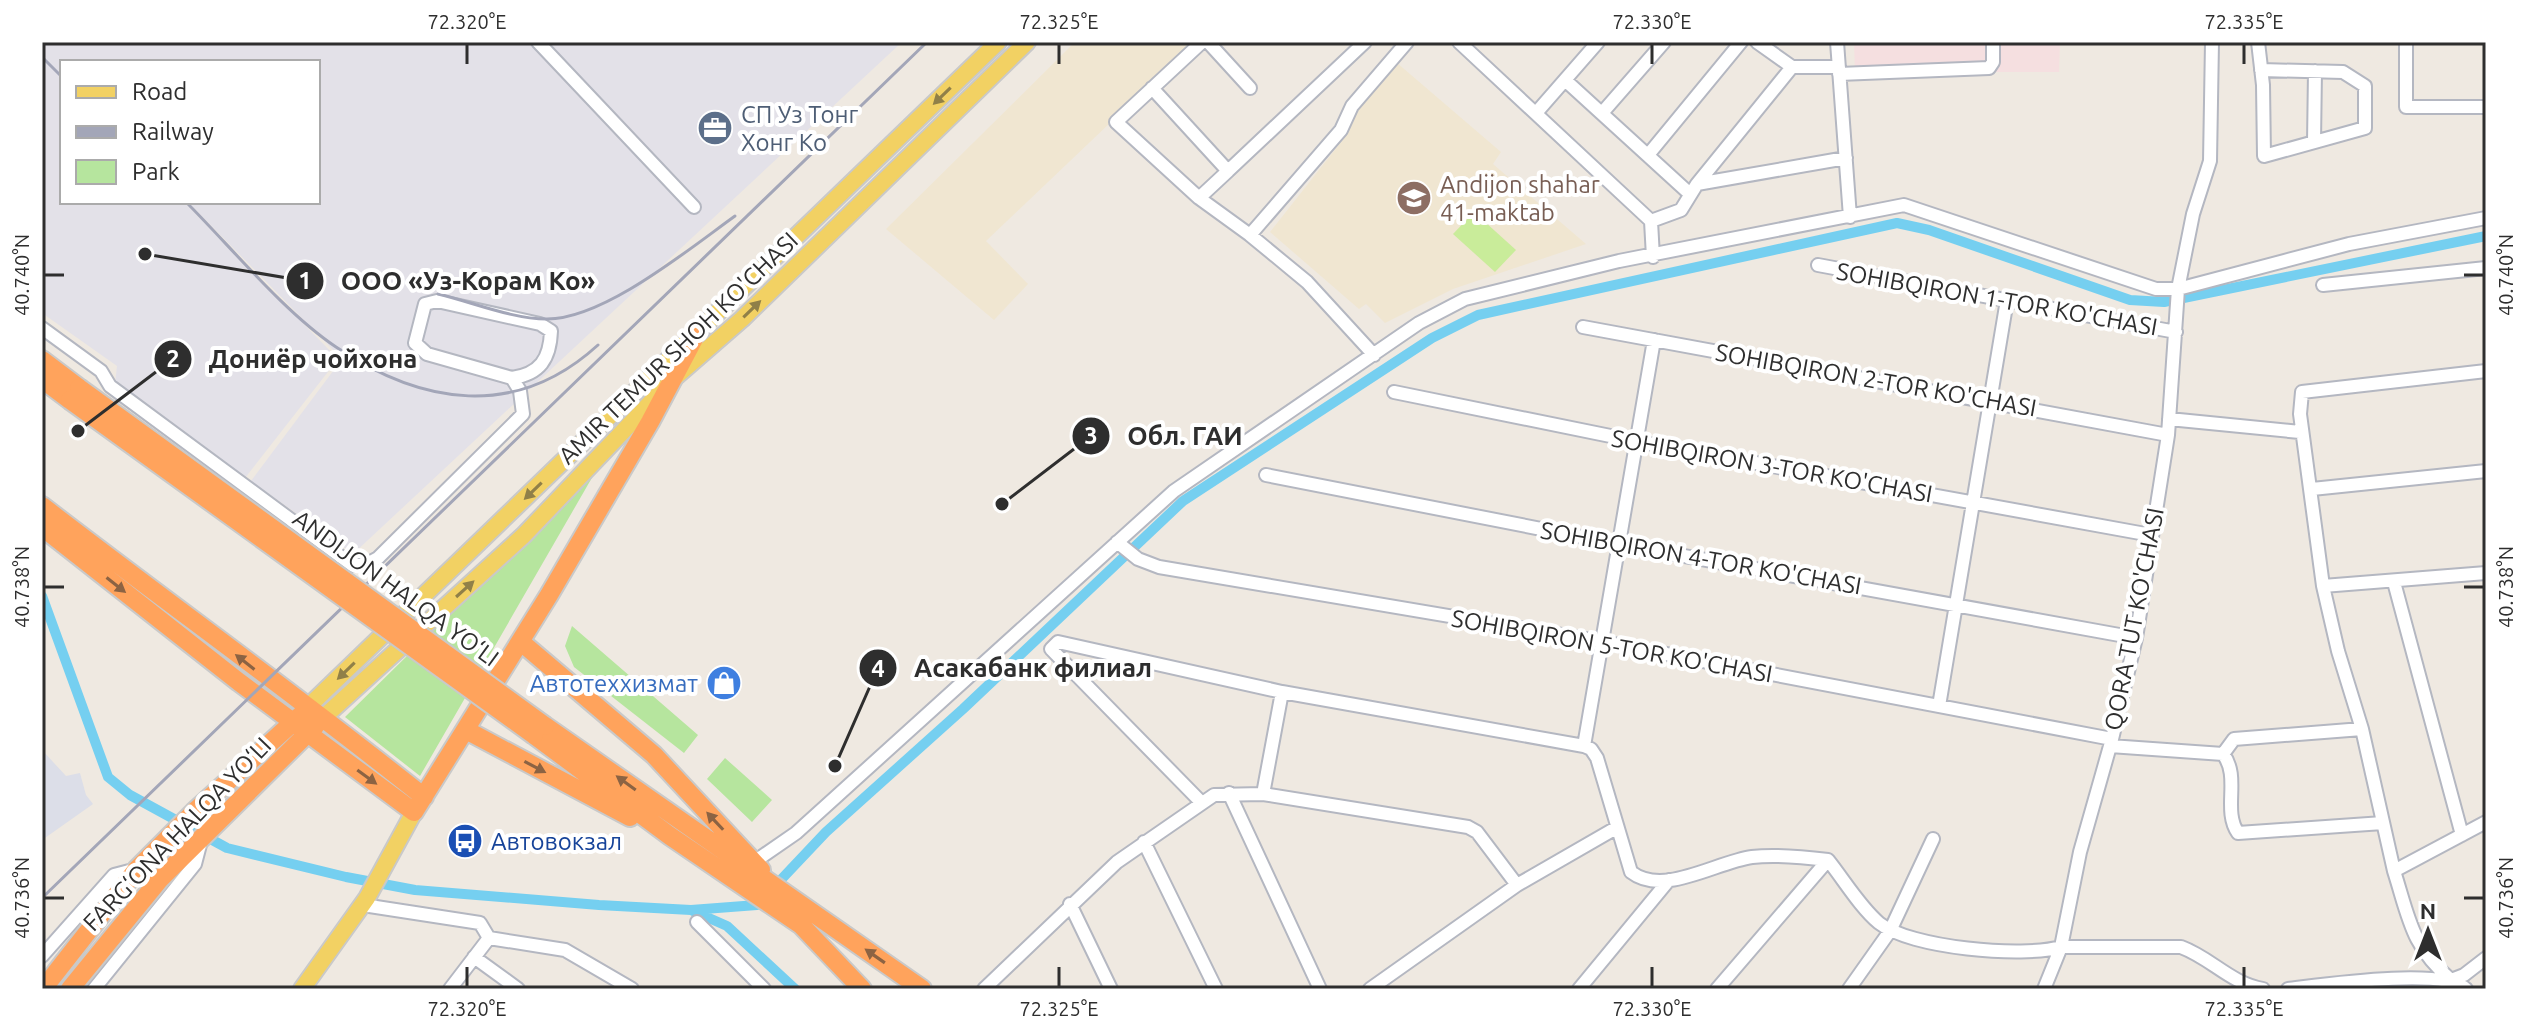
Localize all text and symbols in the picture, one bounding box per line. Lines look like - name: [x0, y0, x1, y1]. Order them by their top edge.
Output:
- text: 72.320°E: [428, 10, 507, 33]
- text: 72.325°E: [1020, 10, 1099, 33]
- text: 72.330°E: [1613, 10, 1692, 33]
- text: 72.335°E: [2205, 10, 2284, 33]
- legend: [60, 60, 320, 204]
- text: Road: [132, 78, 187, 105]
- one-way arrow: [933, 86, 952, 105]
- place label: СП Уз Тонг Хонг Ко: [741, 101, 859, 156]
- office icon: СП Уз Тонг Хонг Ко: [696, 109, 734, 147]
- text: Railway: [132, 118, 214, 145]
- text: Park: [132, 158, 180, 185]
- place label: Andijon shahar 41-maktab: [1440, 171, 1600, 226]
- school or university icon: Andijon shahar 41-maktab: [1395, 179, 1433, 217]
- street label: AMIR TEMUR SHOH KO'CHASI: [553, 227, 803, 469]
- text: 40.740°N: [10, 234, 33, 316]
- text: 40.740°N: [2494, 234, 2517, 316]
- callout: ООО «Уз-Корам Ко»: [285, 256, 611, 306]
- street label: SOHIBQIRON 1-TOR KO'CHASI: [1834, 257, 2160, 341]
- text: ООО «Уз-Корам Ко»: [341, 266, 596, 295]
- text: 1: [298, 267, 312, 294]
- one-way arrow: [742, 300, 761, 318]
- callout: Дониёр чойхона: [153, 334, 434, 384]
- street label: SOHIBQIRON 2-TOR KO'CHASI: [1713, 338, 2039, 422]
- text: Дониёр чойхона: [209, 344, 417, 373]
- text: 2: [166, 345, 180, 372]
- callout: Обл. ГАИ: [1071, 411, 1258, 461]
- text: Обл. ГАИ: [1127, 421, 1243, 450]
- text: 3: [1084, 422, 1098, 449]
- street label: SOHIBQIRON 3-TOR KO'CHASI: [1609, 424, 1935, 508]
- one-way arrow: [524, 481, 543, 500]
- street label: ANDIJON HALQA YO‘LI: [288, 504, 504, 672]
- street label: QORA TUT KO'CHASI: [2099, 505, 2169, 733]
- street label: SOHIBQIRON 4-TOR KO'CHASI: [1538, 516, 1864, 600]
- text: 40.738°N: [10, 546, 33, 628]
- text: 40.738°N: [2494, 546, 2517, 628]
- one-way arrow: [106, 576, 126, 593]
- one-way arrow: [455, 580, 474, 598]
- street label: SOHIBQIRON 5-TOR KO'CHASI: [1449, 604, 1775, 688]
- callout: Асакабанк филиал: [858, 643, 1168, 693]
- text: Асакабанк филиал: [914, 653, 1152, 682]
- one-way arrow: [235, 654, 255, 670]
- text: 4: [871, 655, 885, 682]
- one-way arrow: [337, 661, 356, 680]
- shop icon: Автотеххизмат: [705, 664, 743, 702]
- place label: Автотеххизмат: [530, 670, 698, 697]
- street label: FARG‘ONA HALQA YO‘LI: [78, 732, 276, 936]
- one-way arrow: [523, 761, 546, 774]
- one-way arrow: [356, 769, 377, 784]
- one-way arrow: [615, 776, 636, 792]
- one-way arrow: [707, 812, 725, 831]
- bus stop icon: Автовокзал: [446, 822, 484, 860]
- place label: Автовокзал: [491, 828, 622, 855]
- text: 40.736°N: [10, 857, 33, 939]
- text: 40.736°N: [2494, 857, 2517, 939]
- north arrow: [2388, 891, 2468, 971]
- text: N: [2420, 898, 2436, 923]
- one-way arrow: [864, 949, 885, 964]
- text: 72.320°E: [428, 997, 507, 1020]
- text: 72.325°E: [1020, 997, 1099, 1020]
- text: 72.330°E: [1613, 997, 1692, 1020]
- text: 72.335°E: [2205, 997, 2284, 1020]

